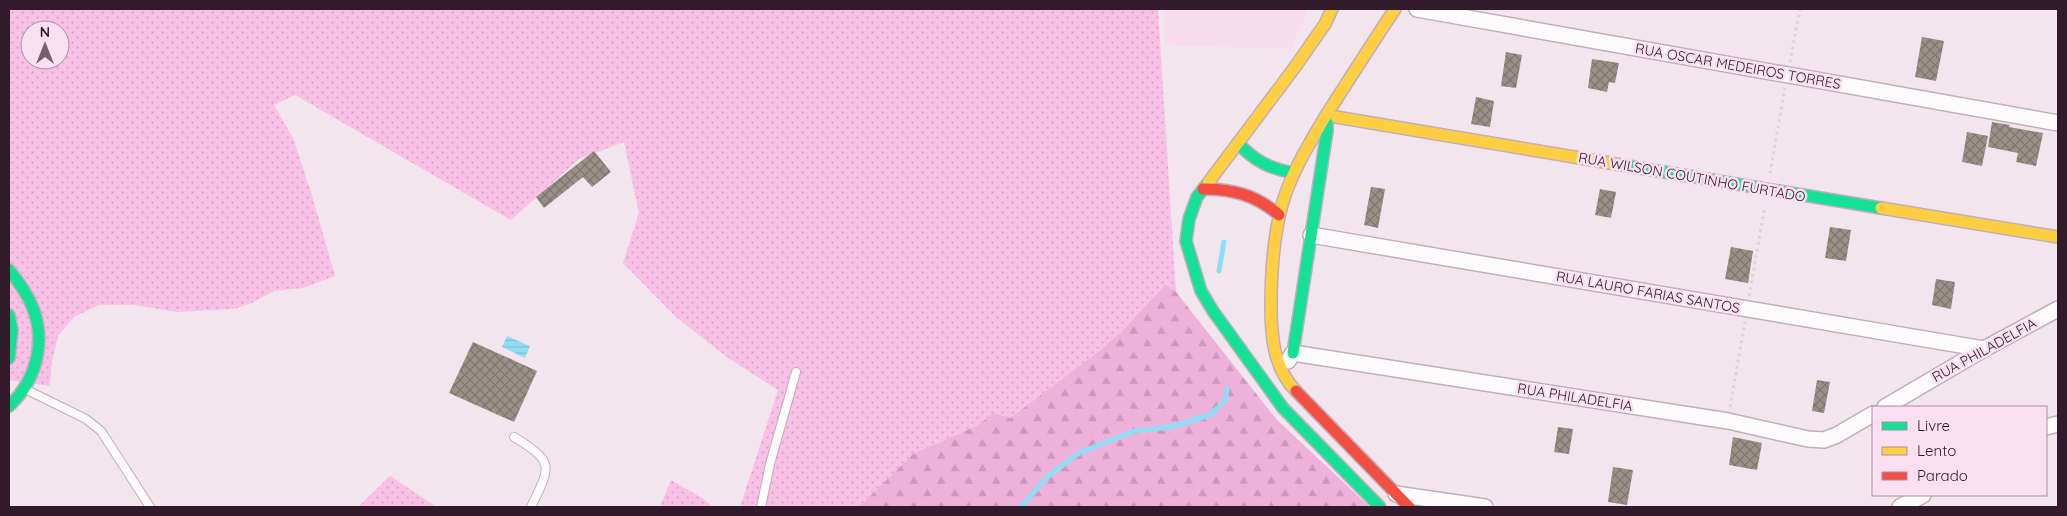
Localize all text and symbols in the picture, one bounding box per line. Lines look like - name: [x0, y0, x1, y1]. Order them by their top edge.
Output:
- north arrow: [20, 20, 70, 70]
- text: N: [40, 23, 50, 41]
- street label: RUA OSCAR MEDEIROS TORRES: [1634, 39, 1842, 93]
- street label: RUA WILSON COUTINHO FURTADO: [1577, 148, 1807, 206]
- street label: RUA LAURO FARIAS SANTOS: [1555, 267, 1741, 317]
- street label: RUA PHILADELFIA: [1929, 314, 2039, 386]
- street label: RUA PHILADELFIA: [1516, 379, 1634, 415]
- legend: [1872, 406, 2047, 496]
- text: Livre: [1917, 416, 1950, 435]
- text: Lento: [1917, 441, 1956, 460]
- text: Parado: [1917, 466, 1968, 485]

